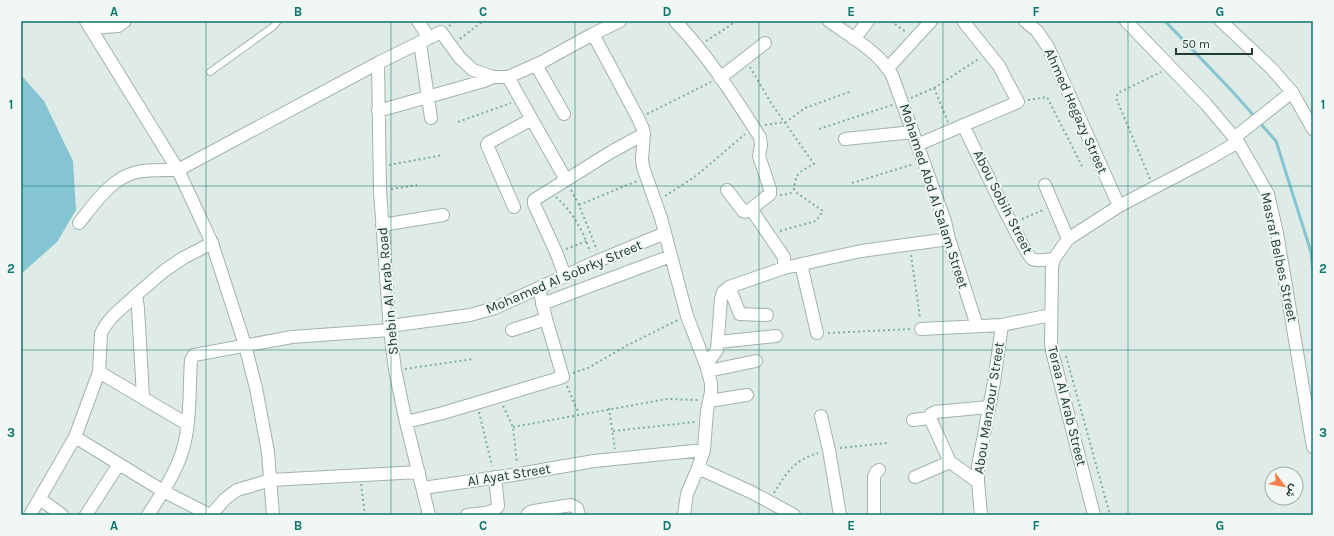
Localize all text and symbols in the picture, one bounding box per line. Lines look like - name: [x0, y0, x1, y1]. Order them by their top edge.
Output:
- text: A: [110, 4, 118, 19]
- text: B: [294, 4, 302, 19]
- text: C: [479, 4, 487, 19]
- text: D: [663, 4, 672, 19]
- text: E: [847, 4, 855, 19]
- text: F: [1032, 4, 1040, 19]
- text: G: [1216, 4, 1224, 19]
- scale bar: [1176, 30, 1252, 56]
- text: 50 m: [1182, 37, 1210, 51]
- street label: Ahmed Hegazy Street: [1041, 46, 1111, 176]
- text: 1: [9, 97, 13, 112]
- text: 1: [1321, 97, 1325, 112]
- street label: Mohamed Abd Al Salam Street: [896, 101, 972, 291]
- street label: Abou Sobih Street: [969, 147, 1037, 257]
- street label: Masraf Belbes Street: [1257, 191, 1301, 323]
- street label: Shebin Al Arab Road: [374, 226, 402, 356]
- street label: Mohamed Al Sobrky Street: [483, 236, 645, 318]
- text: 2: [7, 261, 15, 276]
- text: 2: [1319, 261, 1327, 276]
- street label: Abou Manzour Street: [970, 341, 1008, 475]
- street label: Teraa Al Arab Street: [1044, 344, 1090, 468]
- text: 3: [7, 425, 15, 440]
- text: 3: [1319, 425, 1327, 440]
- street label: Al Ayat Street: [466, 460, 552, 490]
- north arrow: [1264, 466, 1304, 506]
- text: ش: [1283, 482, 1301, 500]
- text: A: [110, 518, 118, 533]
- text: B: [294, 518, 302, 533]
- text: C: [479, 518, 487, 533]
- text: D: [663, 518, 672, 533]
- text: E: [847, 518, 855, 533]
- text: F: [1032, 518, 1040, 533]
- text: G: [1216, 518, 1224, 533]

